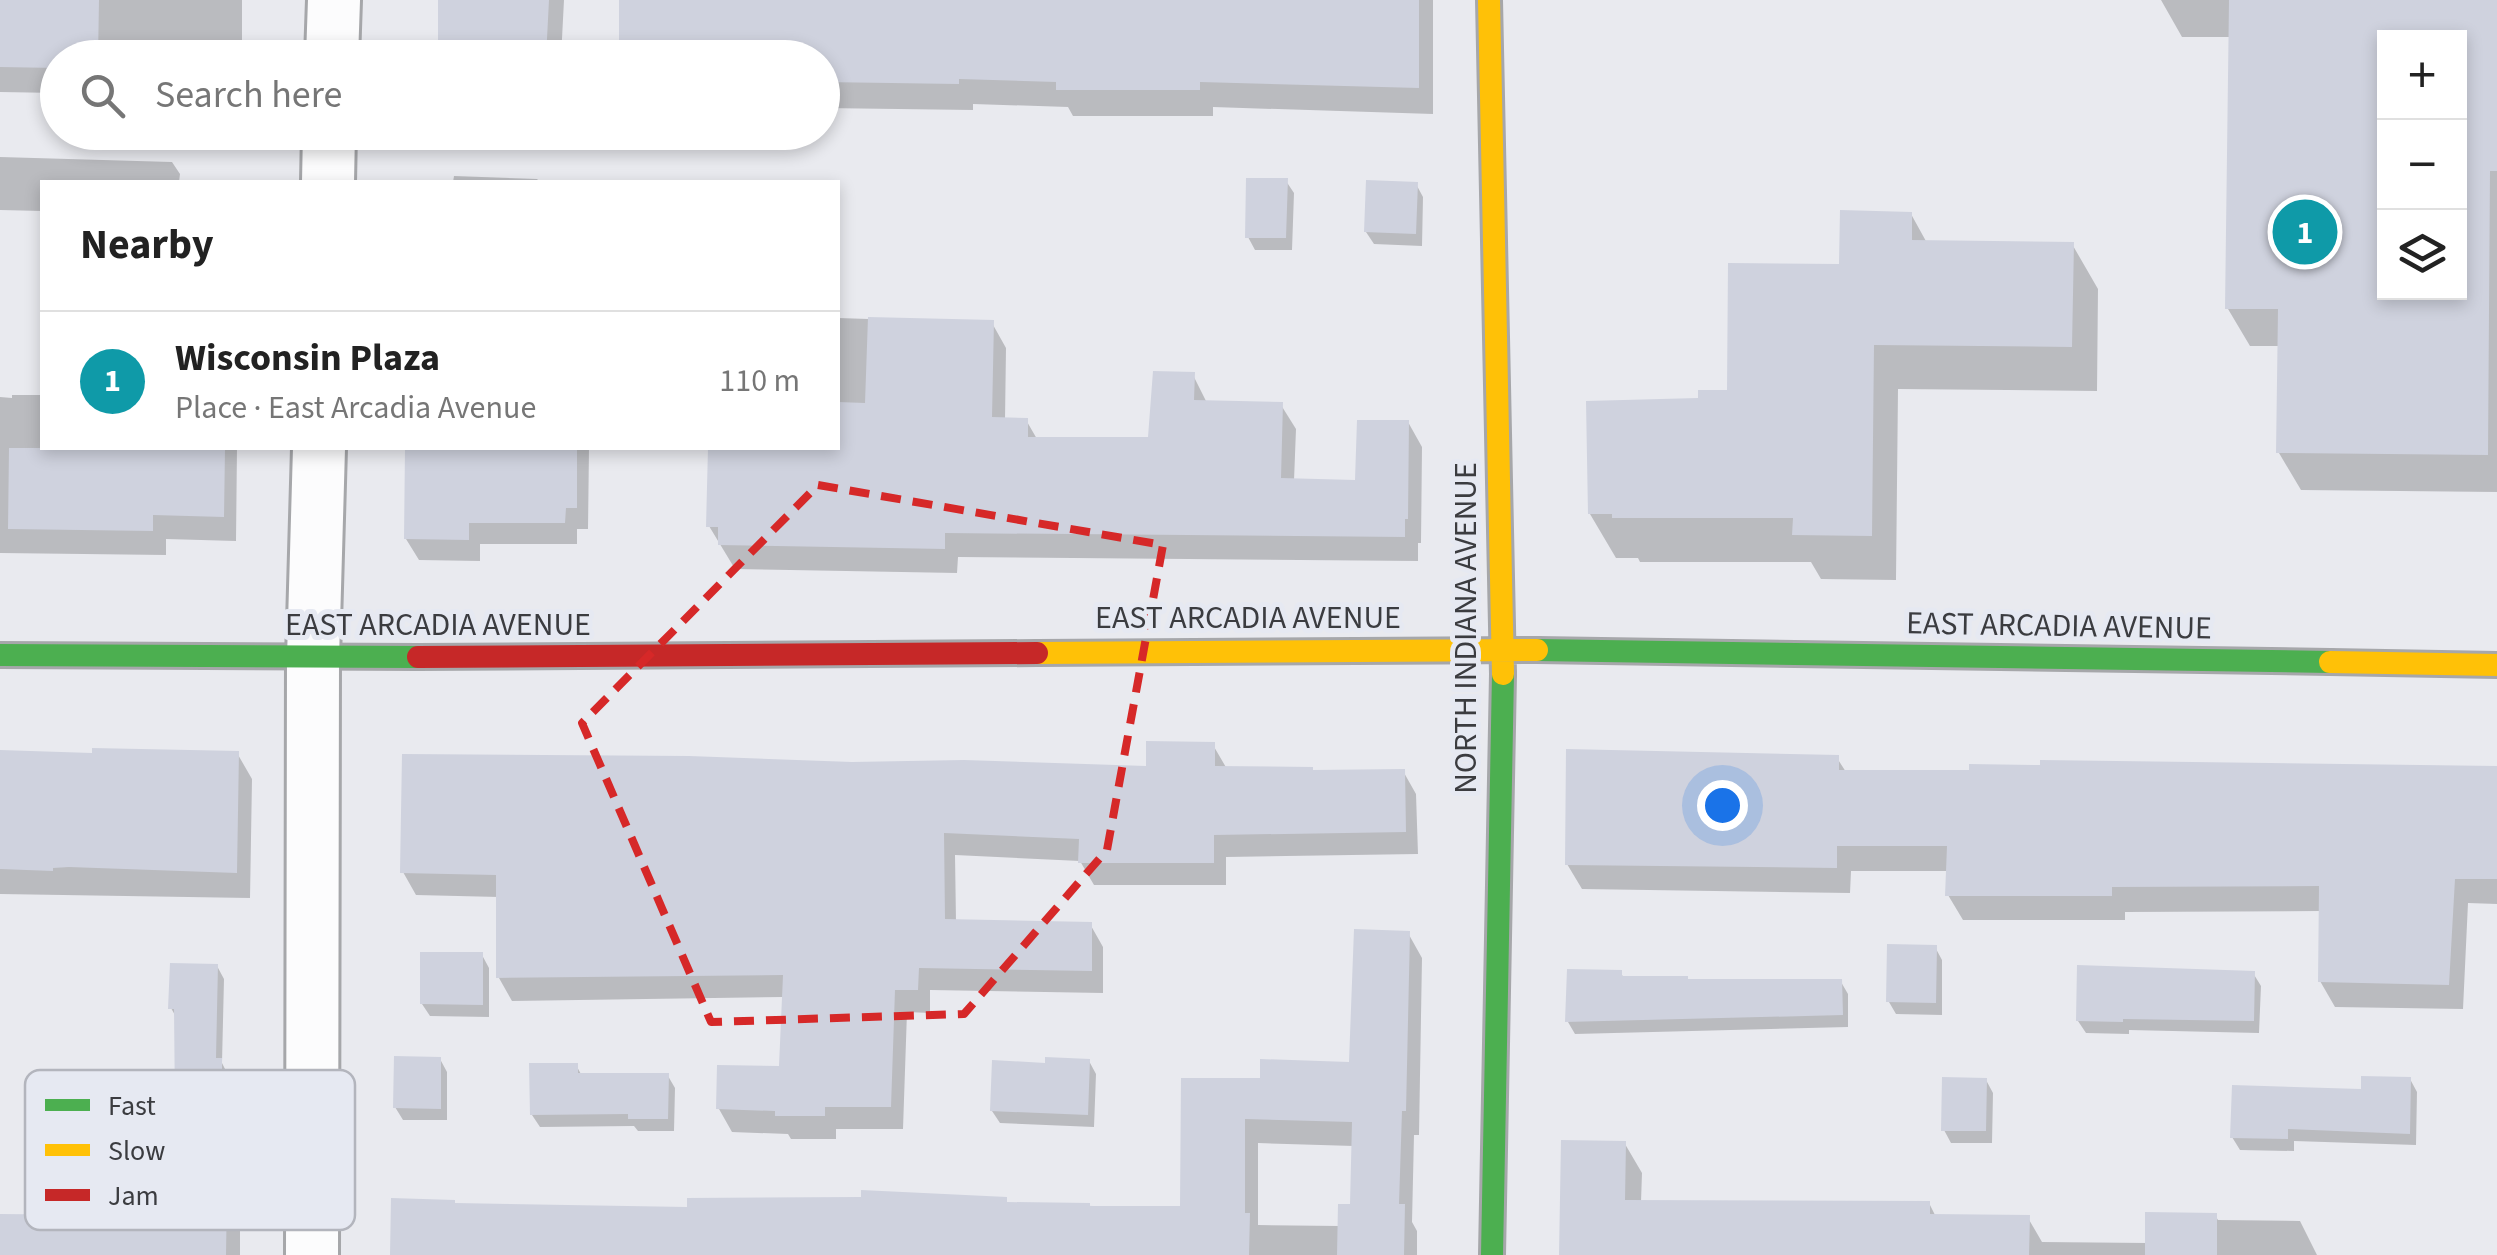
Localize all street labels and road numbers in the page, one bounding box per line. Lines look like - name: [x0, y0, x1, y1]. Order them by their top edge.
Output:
- street label: NORTH INDIANA AVENUE: [1443, 462, 1489, 794]
- street label: EAST ARCADIA AVENUE: [1095, 595, 1401, 641]
- street label: EAST ARCADIA AVENUE: [1906, 600, 2212, 652]
- street label: EAST ARCADIA AVENUE: [285, 602, 591, 648]

